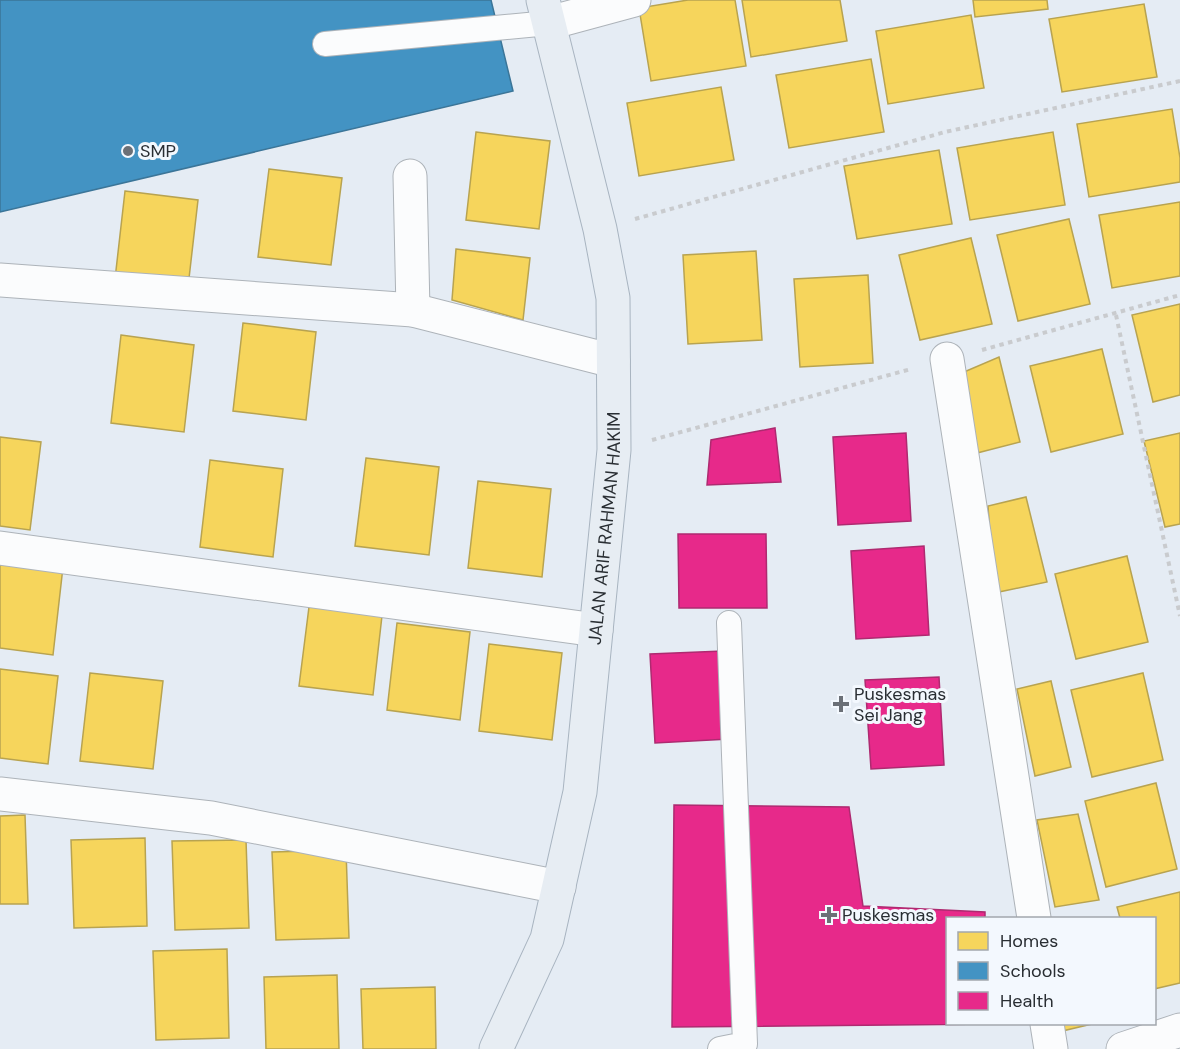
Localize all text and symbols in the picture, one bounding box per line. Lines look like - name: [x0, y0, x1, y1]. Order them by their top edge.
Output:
- place label: SMP: [140, 139, 176, 163]
- marker: SMP: [121, 144, 135, 158]
- street label: JALAN ARIF RAHMAN HAKIM: [583, 412, 626, 646]
- place label: Puskesmas Sei Jang: [854, 682, 946, 727]
- marker: Puskesmas Sei Jang: [832, 695, 850, 713]
- place label: Puskesmas: [842, 903, 934, 927]
- marker: Puskesmas: [820, 906, 838, 924]
- legend: [946, 917, 1156, 1025]
- text: Homes: [1000, 929, 1058, 953]
- text: Schools: [1000, 959, 1065, 983]
- text: Health: [1000, 989, 1054, 1013]

